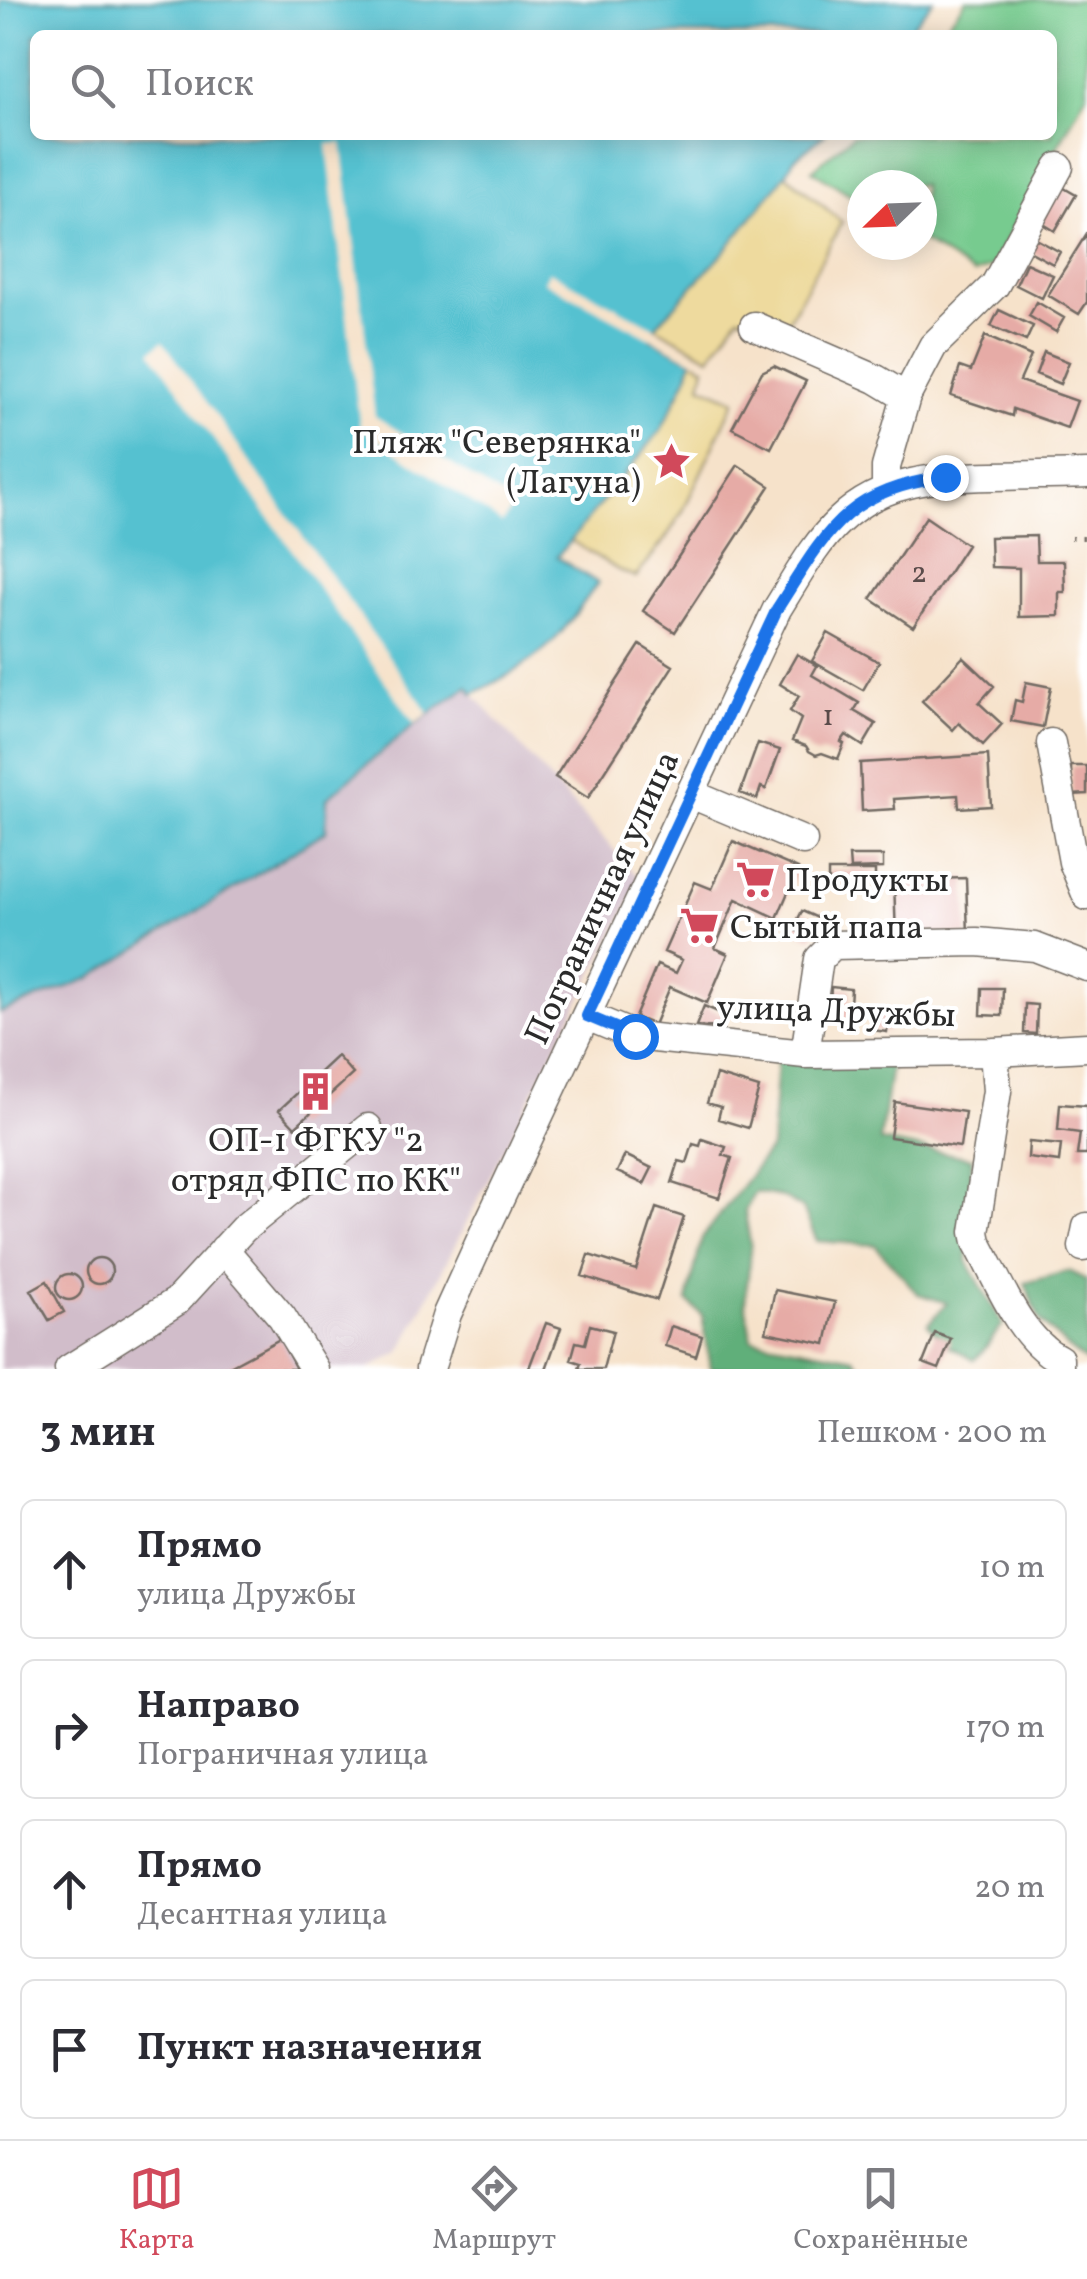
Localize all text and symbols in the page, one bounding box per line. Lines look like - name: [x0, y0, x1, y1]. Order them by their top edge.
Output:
- search box: [30, 30, 1057, 140]
- icon: search: [65, 58, 120, 113]
- text: Поиск: [145, 59, 254, 112]
- north arrow: [847, 170, 937, 260]
- place label: Пляж "Северянка" (Лагуна): [352, 420, 641, 508]
- place icon: Пляж "Северянка" (Лагуна): [650, 440, 692, 482]
- route end: [923, 455, 969, 501]
- house number: 2: [911, 553, 927, 595]
- house number: 1: [822, 696, 834, 738]
- street label: Пограничная улица: [515, 743, 693, 1053]
- supermarket icon: Продукты: [734, 858, 776, 900]
- place label: Продукты: [785, 858, 949, 906]
- supermarket icon: Сытый папа: [679, 905, 721, 947]
- place label: Сытый папа: [730, 905, 924, 953]
- street label: улица Дружбы: [715, 985, 956, 1041]
- route start: [613, 1014, 659, 1060]
- building icon: ОП-1 ФГКУ "2 отряд ФПС по КК": [295, 1071, 337, 1113]
- place label: ОП-1 ФГКУ "2 отряд ФПС по КК": [171, 1118, 461, 1206]
- text: 3 мин: [40, 1405, 156, 1464]
- text: Пешком · 200 m: [817, 1412, 1047, 1456]
- text: Прямо: [137, 1521, 262, 1574]
- icon: ahead: [42, 1542, 97, 1597]
- text: 10 m: [979, 1547, 1045, 1591]
- text: улица Дружбы: [137, 1574, 356, 1618]
- text: Направо: [137, 1681, 300, 1734]
- icon: right: [42, 1702, 97, 1757]
- text: 170 m: [964, 1707, 1045, 1751]
- text: Пограничная улица: [137, 1734, 429, 1778]
- text: Прямо: [137, 1841, 262, 1894]
- icon: ahead: [42, 1862, 97, 1917]
- text: 20 m: [974, 1867, 1045, 1911]
- text: Десантная улица: [137, 1894, 388, 1938]
- icon: arrive: [42, 2022, 97, 2077]
- text: Пункт назначения: [137, 2023, 482, 2076]
- tab: Карта: [119, 2161, 195, 2260]
- tab: Маршрут: [432, 2161, 556, 2260]
- tab: Сохранённые: [794, 2161, 968, 2260]

